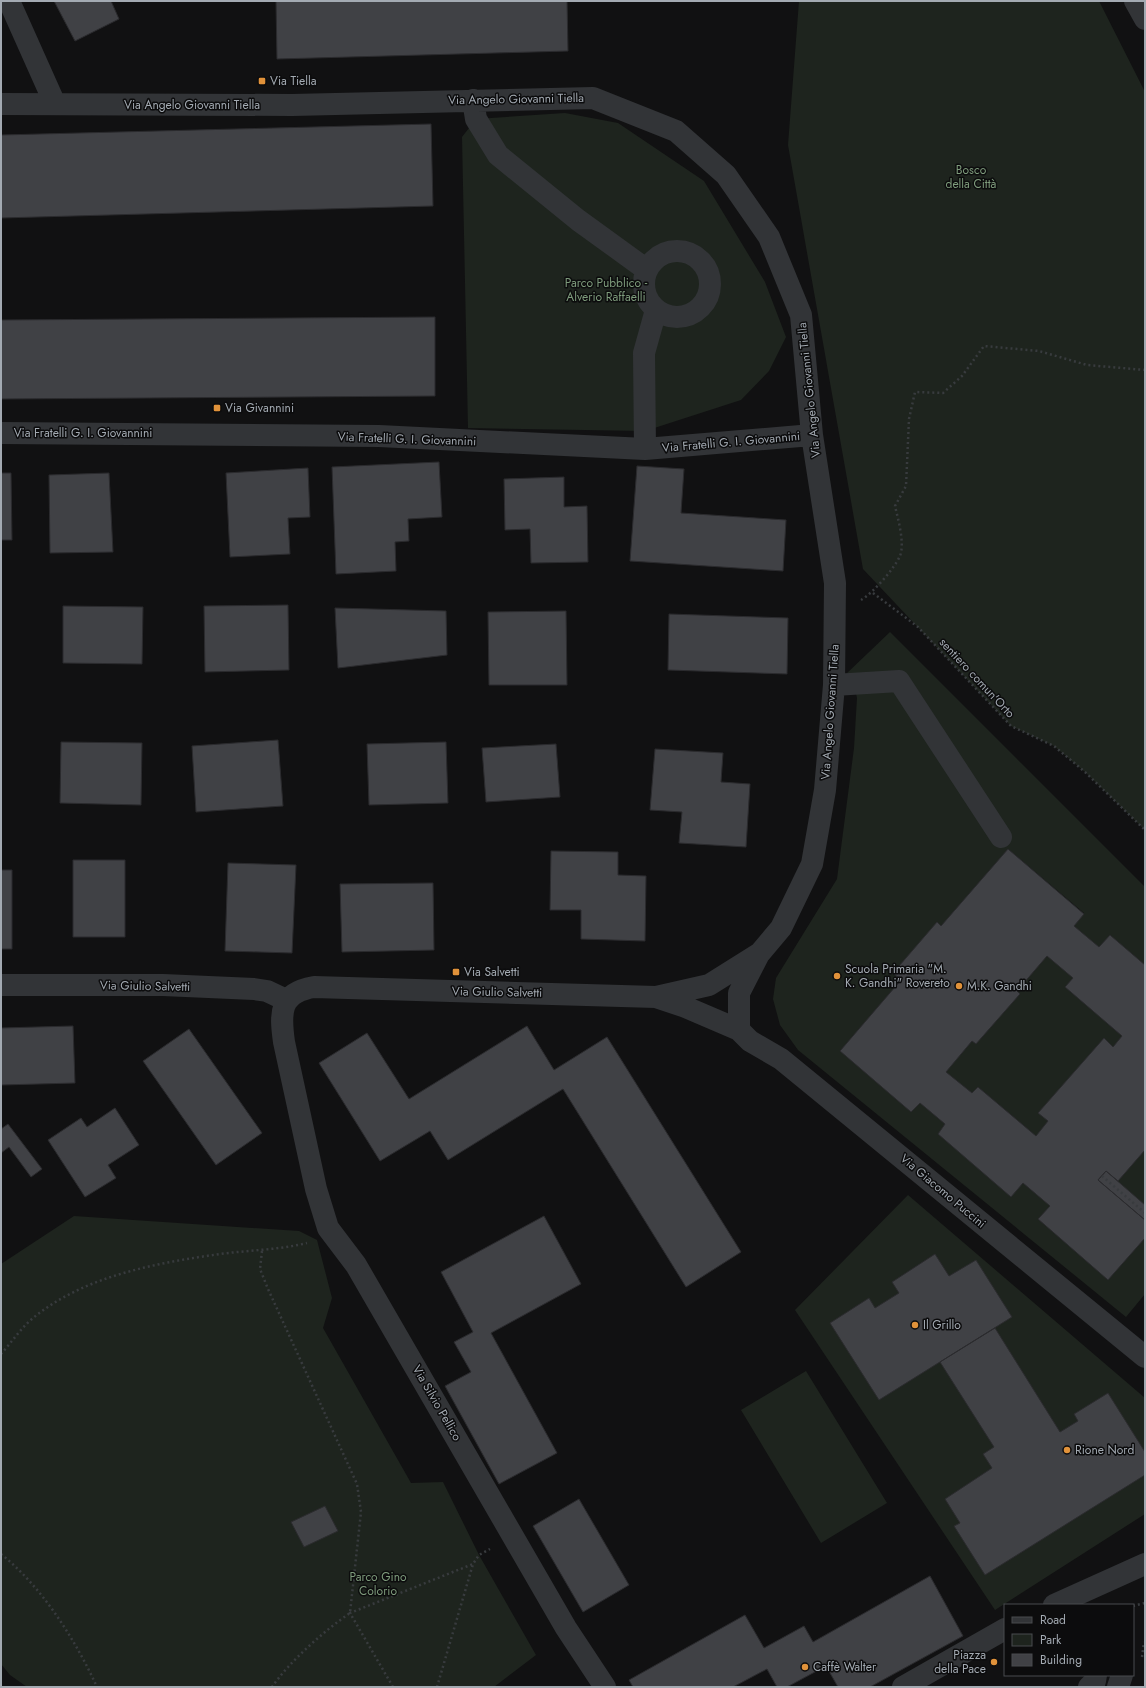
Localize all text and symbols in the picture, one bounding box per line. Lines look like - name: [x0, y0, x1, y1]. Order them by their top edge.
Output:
- place label: Via Tiella: [270, 72, 317, 90]
- marker: Via Tiella: [257, 76, 267, 86]
- street label: Via Angelo Giovanni Tiella: [448, 89, 584, 109]
- street label: Via Angelo Giovanni Tiella: [124, 96, 260, 114]
- park label: Bosco della Città: [946, 161, 997, 193]
- park label: Parco Pubblico - Alverio Raffaelli: [565, 274, 648, 306]
- street label: Via Angelo Giovanni Tiella: [793, 321, 825, 459]
- place label: Via Givannini: [225, 399, 294, 417]
- marker: Via Givannini: [212, 403, 222, 413]
- street label: Via Fratelli G. I. Giovannini: [14, 424, 152, 442]
- street label: Via Fratelli G. I. Giovannini: [661, 427, 801, 457]
- street label: Via Fratelli G. I. Giovannini: [337, 428, 477, 450]
- street label: sentiero comun'Orto: [935, 634, 1019, 722]
- street label: Via Angelo Giovanni Tiella: [816, 643, 844, 780]
- place label: Scuola Primaria "M. K. Gandhi" Rovereto: [845, 960, 950, 992]
- place label: Via Salvetti: [464, 963, 520, 981]
- marker: Via Salvetti: [451, 967, 461, 977]
- marker: Scuola Primaria "M. K. Gandhi" Rovereto: [832, 971, 842, 981]
- street label: Via Giulio Salvetti: [100, 976, 190, 996]
- place label: M.K. Gandhi: [967, 977, 1032, 995]
- marker: M.K. Gandhi: [954, 981, 964, 991]
- street label: Via Giulio Salvetti: [452, 982, 542, 1002]
- street label: Via Giacomo Puccini: [896, 1150, 990, 1232]
- place label: Il Grillo: [923, 1316, 961, 1334]
- marker: Il Grillo: [910, 1320, 920, 1330]
- street label: Via Silvio Pellico: [408, 1362, 466, 1445]
- place label: Rione Nord: [1075, 1441, 1134, 1459]
- marker: Rione Nord: [1062, 1445, 1072, 1455]
- park label: Parco Gino Colorio: [349, 1568, 407, 1600]
- legend: [1004, 1604, 1134, 1676]
- text: Road: [1040, 1611, 1066, 1629]
- text: Park: [1040, 1631, 1062, 1649]
- place label: Piazza della Pace: [934, 1646, 986, 1678]
- text: Building: [1040, 1651, 1082, 1669]
- marker: Piazza della Pace: [989, 1657, 999, 1667]
- place label: Caffè Walter: [813, 1658, 877, 1676]
- marker: Caffè Walter: [800, 1662, 810, 1672]

